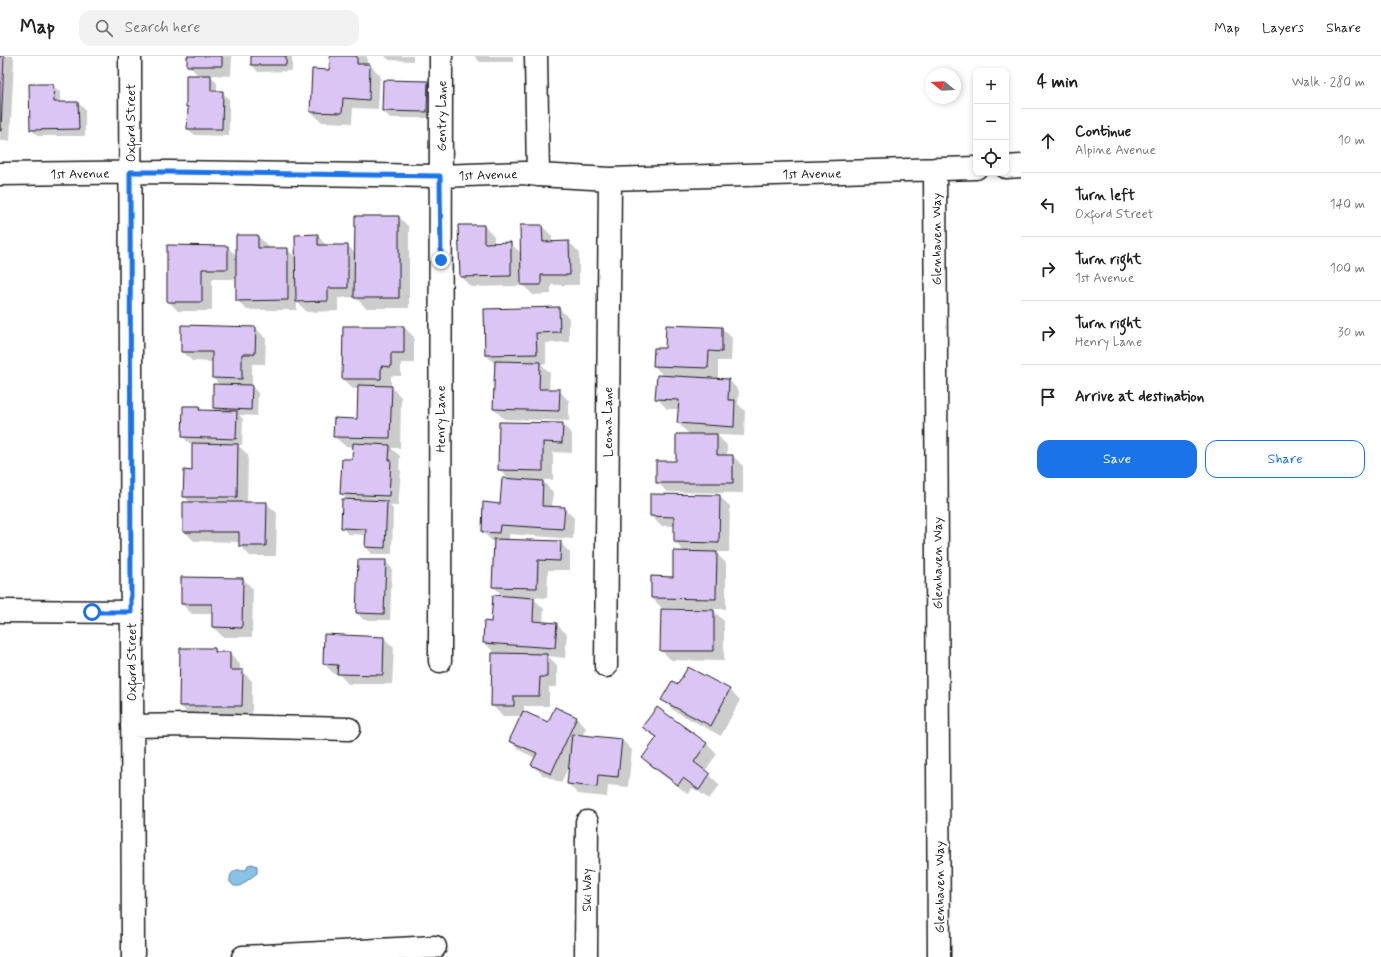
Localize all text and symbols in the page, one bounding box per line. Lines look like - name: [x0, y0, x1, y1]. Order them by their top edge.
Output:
- search box: [79, 10, 359, 46]
- text: Map: [20, 15, 55, 40]
- icon: search: [93, 17, 115, 39]
- text: Search here: [125, 18, 200, 38]
- text: Map: [1214, 19, 1240, 37]
- text: Layers: [1262, 19, 1304, 37]
- text: Share: [1326, 19, 1361, 37]
- north arrow: [925, 68, 961, 104]
- map controls: [973, 68, 1009, 176]
- button: +: [973, 68, 1009, 104]
- text: 4 min: [1037, 71, 1078, 93]
- text: Walk · 280 m: [1292, 74, 1365, 91]
- street label: Gentry Lane: [434, 80, 451, 151]
- street label: Oxford Street: [123, 84, 142, 162]
- button: −: [973, 104, 1009, 140]
- text: Continue: [1075, 122, 1131, 142]
- icon: ahead: [1037, 130, 1059, 152]
- text: 10 m: [1338, 132, 1365, 149]
- button: locate: [973, 140, 1009, 176]
- text: Alpine Avenue: [1075, 142, 1156, 159]
- street label: 1st Avenue: [50, 165, 110, 184]
- street label: 1st Avenue: [782, 165, 842, 184]
- street label: 1st Avenue: [458, 166, 518, 185]
- text: Turn left: [1075, 186, 1135, 206]
- street label: Glenhaven Way: [929, 192, 946, 285]
- icon: left: [1037, 194, 1059, 216]
- text: 140 m: [1330, 196, 1365, 213]
- text: Oxford Street: [1075, 206, 1154, 223]
- text: Turn right: [1075, 250, 1142, 270]
- route end: [432, 251, 450, 269]
- icon: right: [1037, 258, 1059, 280]
- text: 100 m: [1330, 260, 1365, 277]
- text: 1st Avenue: [1075, 270, 1134, 287]
- text: Turn right: [1075, 314, 1142, 334]
- icon: right: [1037, 322, 1059, 344]
- text: 30 m: [1338, 324, 1365, 341]
- text: Henry Lane: [1075, 334, 1142, 351]
- street label: Henry Lane: [433, 385, 450, 453]
- icon: arrive: [1037, 386, 1059, 408]
- street label: Leoma Lane: [600, 387, 617, 457]
- text: Arrive at destination: [1075, 387, 1204, 407]
- button: Save: [1037, 440, 1197, 478]
- button: Share: [1205, 440, 1365, 478]
- street label: Glenhaven Way: [930, 516, 947, 609]
- route start: [83, 603, 101, 621]
- street label: Oxford Street: [124, 623, 143, 701]
- street label: Glenhaven Way: [932, 840, 949, 933]
- street label: Ski Way: [579, 868, 596, 912]

